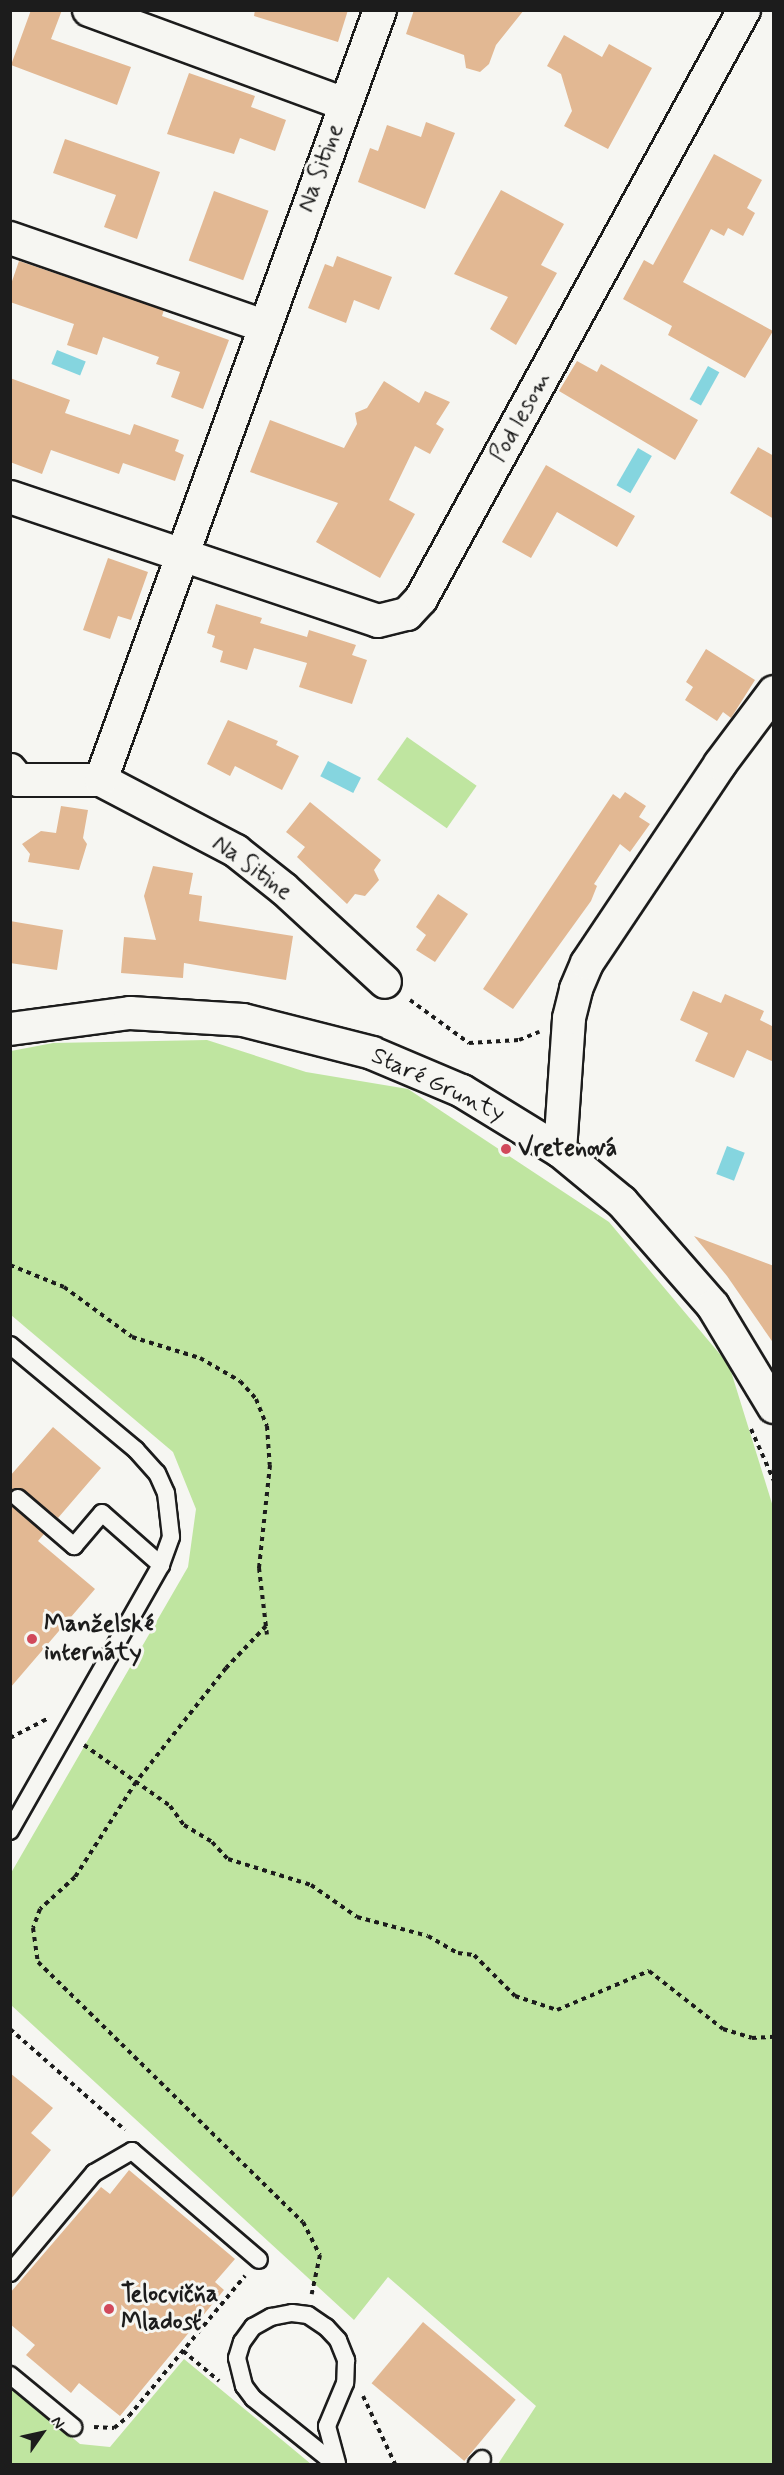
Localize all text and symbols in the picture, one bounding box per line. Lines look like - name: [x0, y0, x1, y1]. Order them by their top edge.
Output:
- street label: Na Sitine: [292, 119, 350, 217]
- street label: Pod lesom: [483, 364, 559, 470]
- street label: Na Sitine: [206, 829, 298, 907]
- street label: Staré Grunty: [367, 1042, 509, 1128]
- place label: Vretenová: [518, 1135, 617, 1163]
- marker: Vretenová: [499, 1142, 513, 1156]
- place label: Manželské internáty: [44, 1611, 154, 1667]
- marker: Manželské internáty: [25, 1632, 39, 1646]
- place label: Telocvičňa Mladosť: [121, 2281, 218, 2337]
- marker: Telocvičňa Mladosť: [102, 2302, 116, 2316]
- north arrow: [12, 2403, 72, 2463]
- text: N: [46, 2412, 69, 2433]

